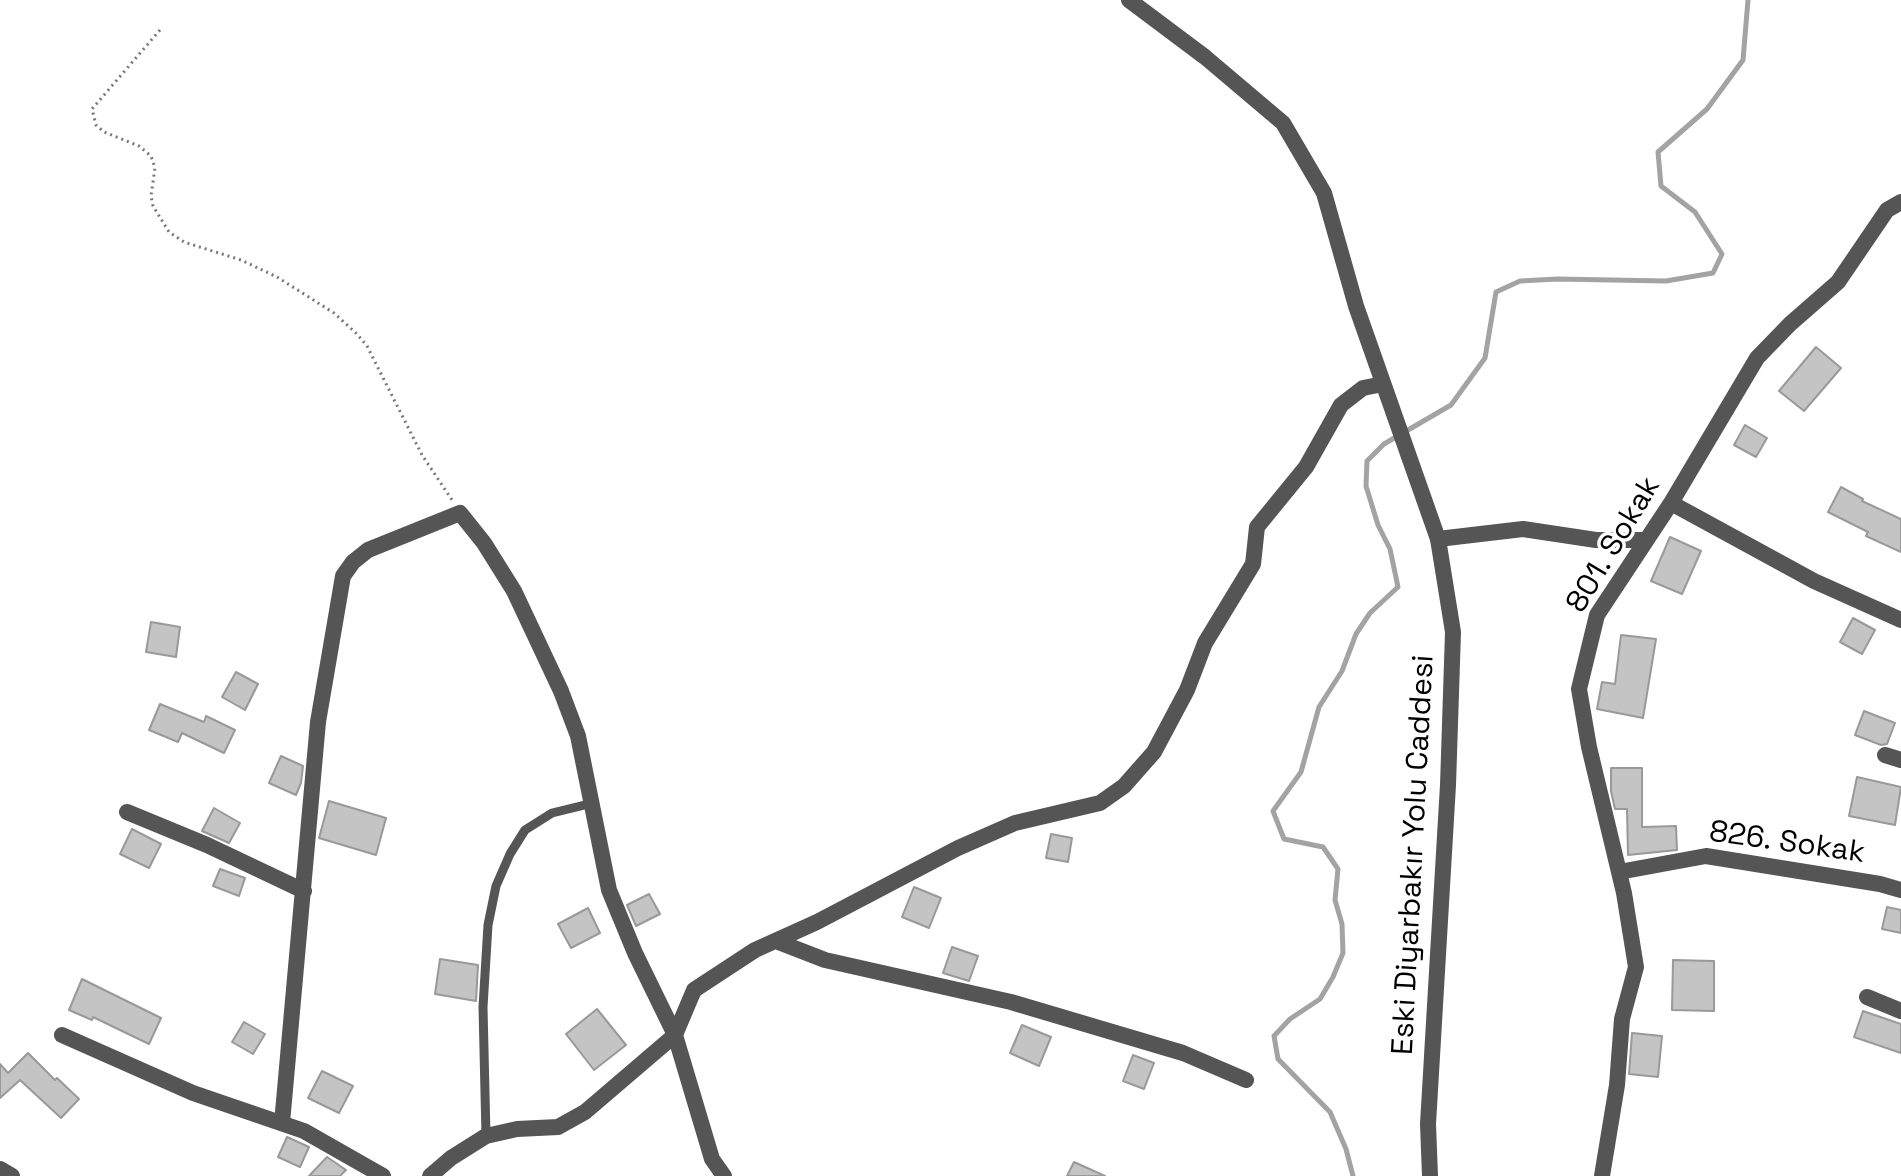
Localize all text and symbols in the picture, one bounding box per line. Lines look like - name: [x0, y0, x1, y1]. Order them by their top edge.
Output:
- street label: 801. Sokak: [1559, 471, 1669, 619]
- street label: Eski Diyarbakır Yolu Caddesi: [1386, 654, 1442, 1056]
- street label: 826. Sokak: [1707, 814, 1867, 872]

